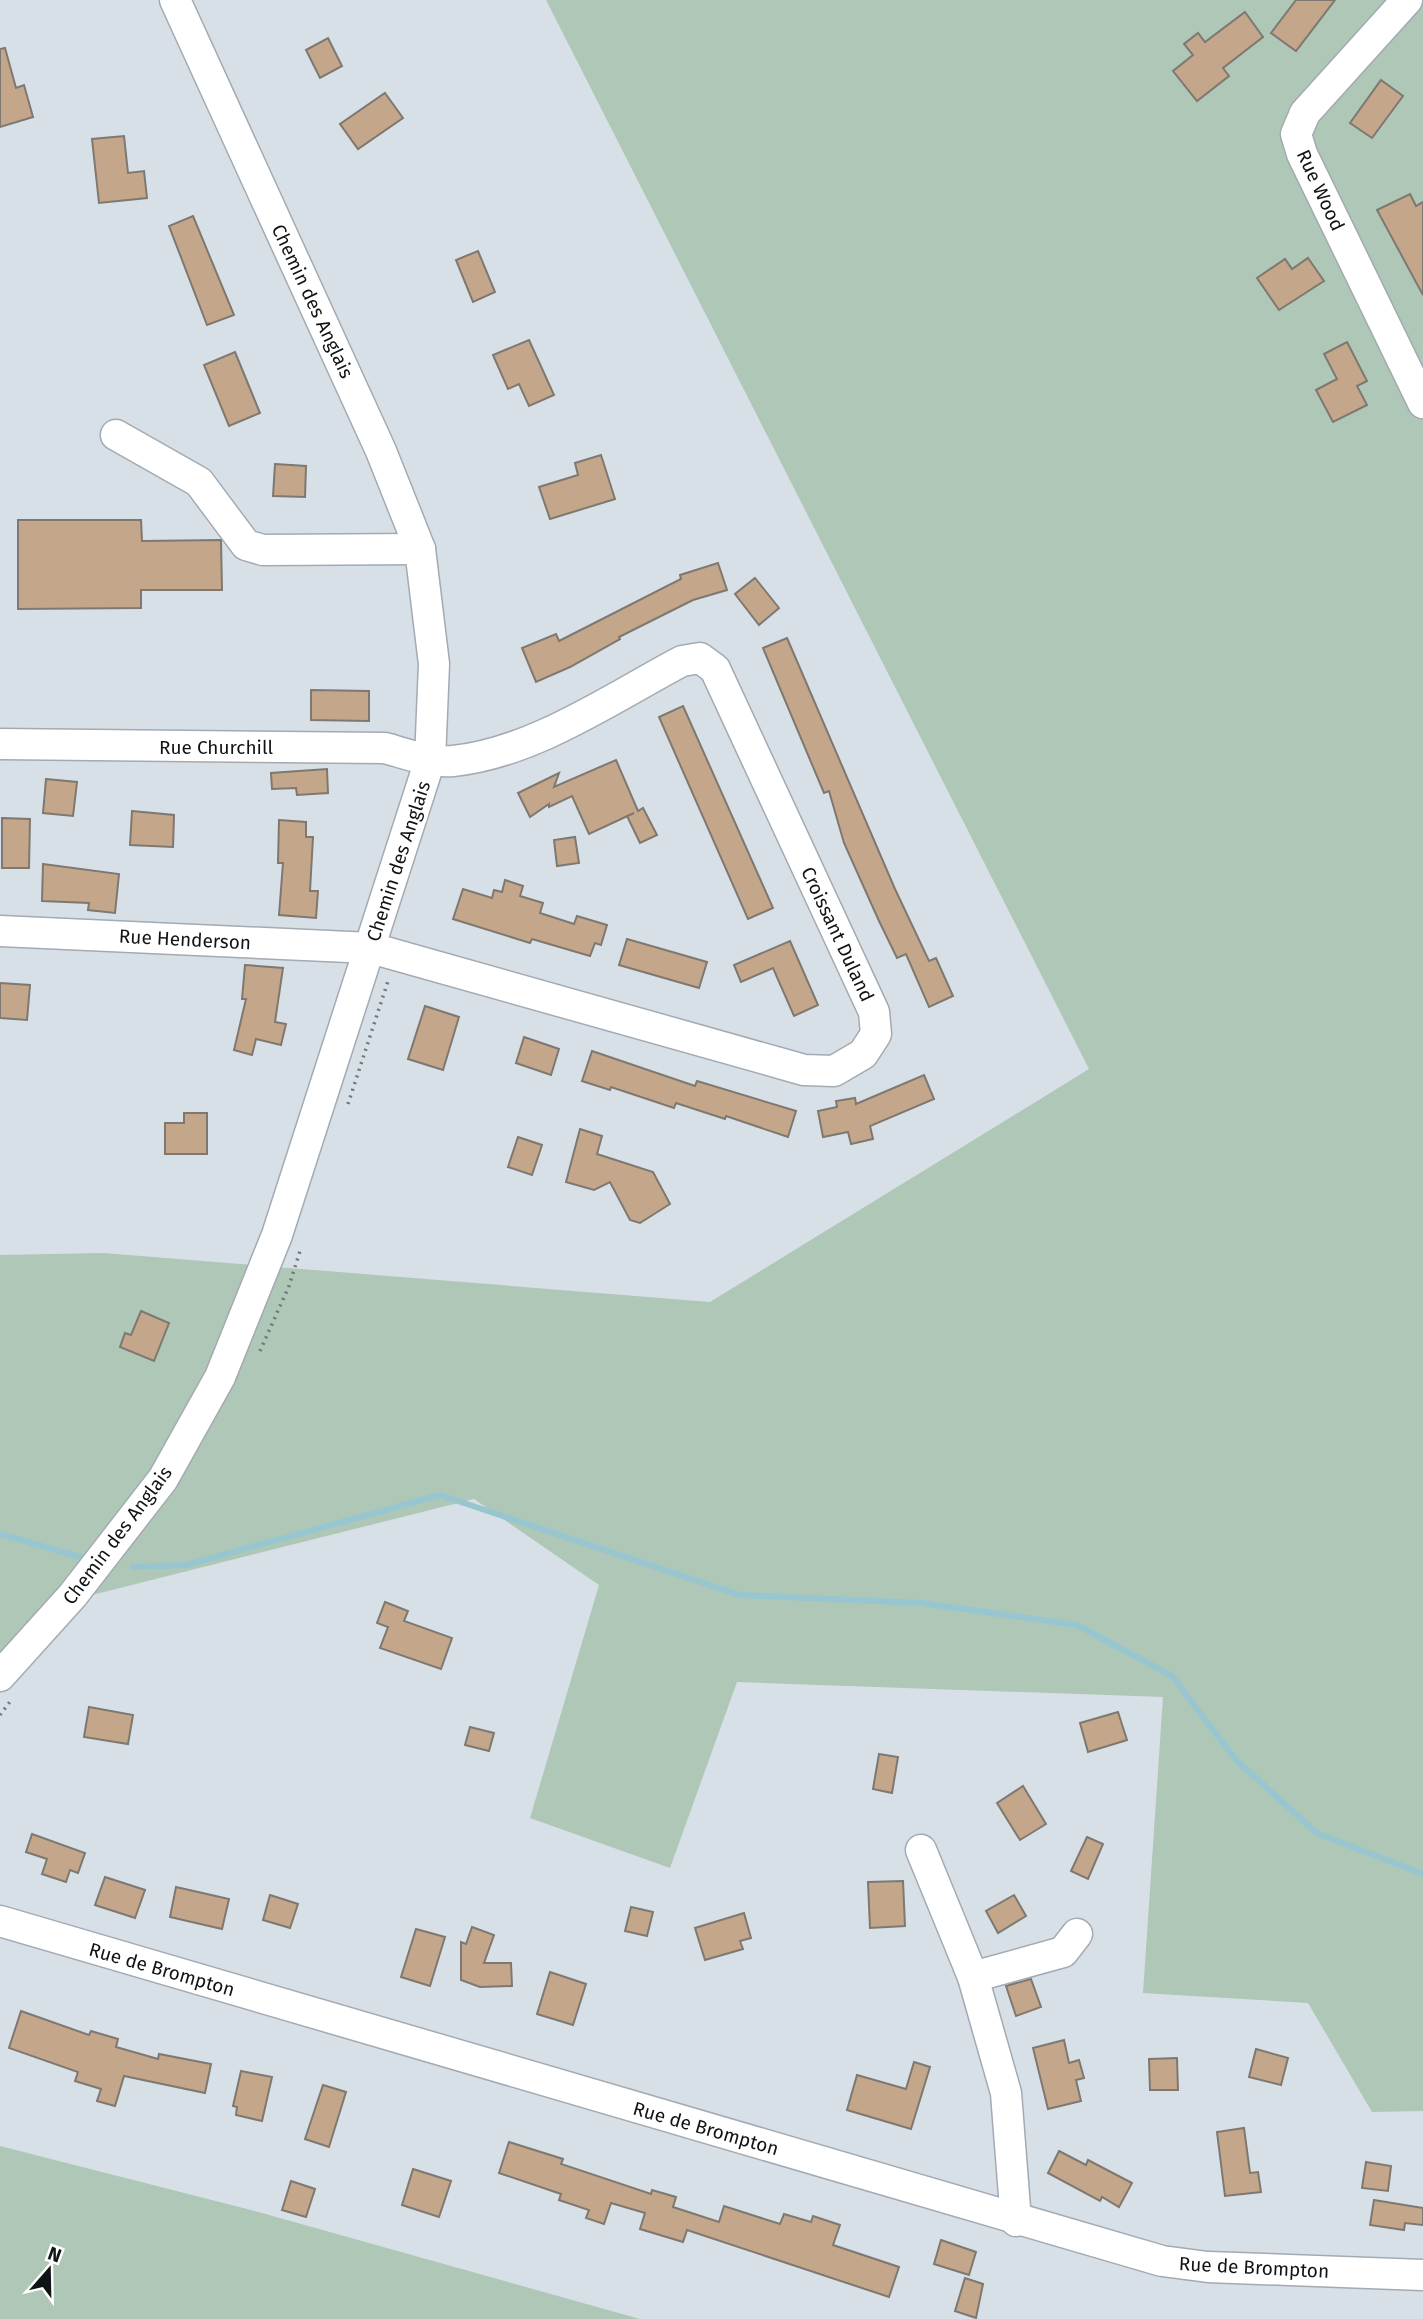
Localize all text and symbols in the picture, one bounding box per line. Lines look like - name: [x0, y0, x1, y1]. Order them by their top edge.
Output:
- street label: Rue Wood: [1292, 146, 1349, 235]
- street label: Chemin des Anglais: [267, 221, 358, 382]
- street label: Rue Churchill: [159, 736, 273, 759]
- street label: Chemin des Anglais: [362, 778, 435, 944]
- street label: Croissant Duland: [796, 863, 879, 1005]
- street label: Rue Henderson: [118, 925, 252, 954]
- street label: Chemin des Anglais: [58, 1461, 177, 1609]
- street label: Rue de Brompton: [86, 1938, 237, 2001]
- street label: Rue de Brompton: [630, 2097, 781, 2160]
- north arrow: [14, 2235, 84, 2305]
- text: N: [45, 2242, 65, 2267]
- street label: Rue de Brompton: [1178, 2252, 1330, 2283]

